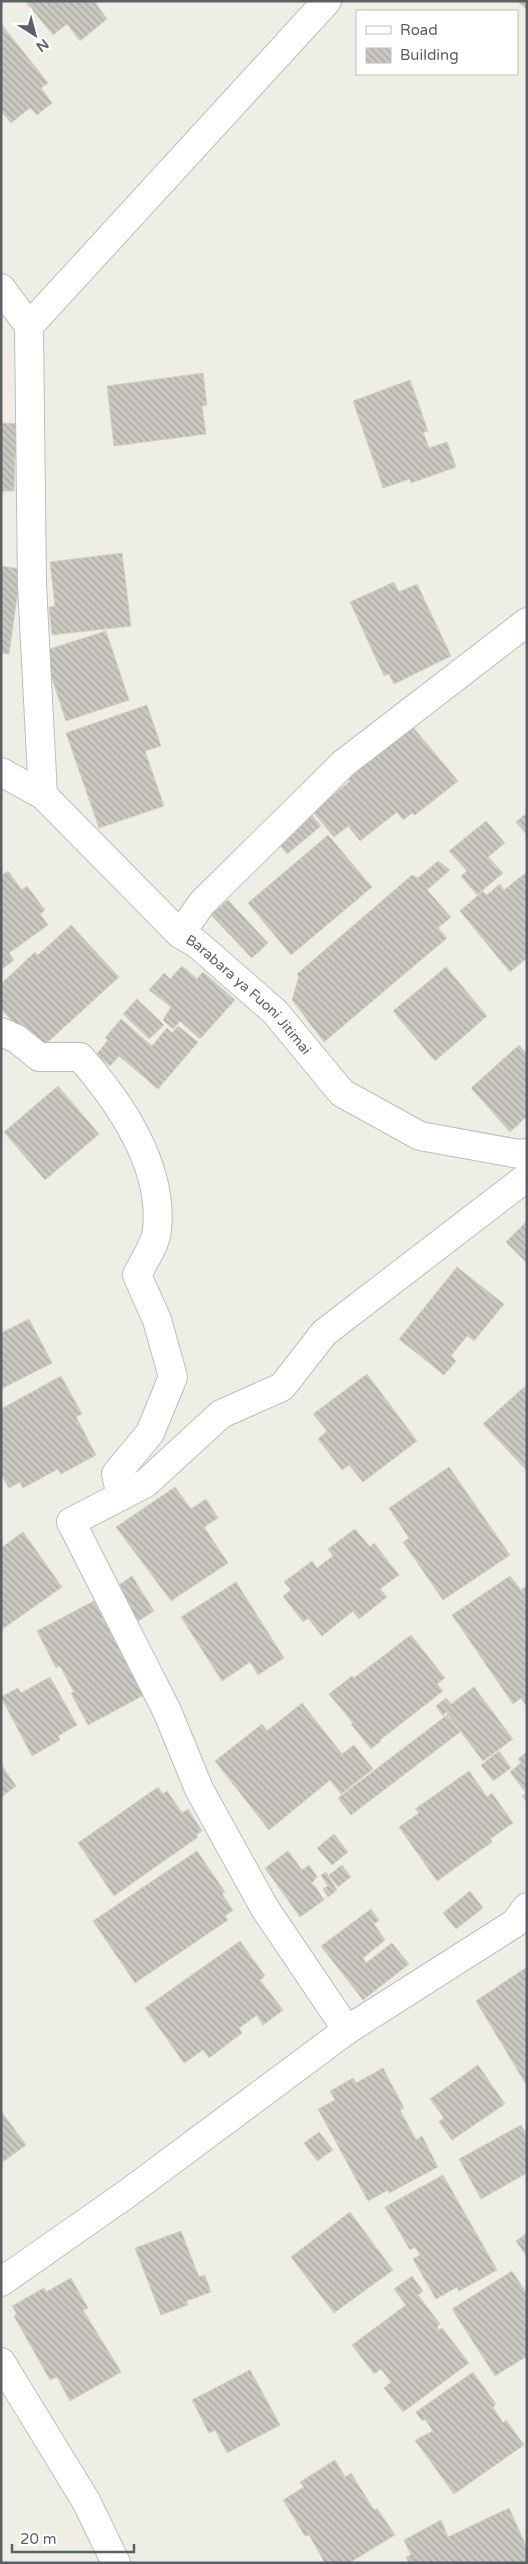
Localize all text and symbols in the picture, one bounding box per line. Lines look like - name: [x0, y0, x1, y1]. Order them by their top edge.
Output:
- north arrow: [10, 10, 60, 60]
- legend: [356, 10, 518, 75]
- text: Road: [400, 21, 438, 39]
- text: N: [33, 35, 52, 55]
- text: Building: [400, 46, 459, 64]
- street label: Barabara ya Fuoni Jitimai: [183, 931, 315, 1058]
- scale bar: [12, 2522, 135, 2554]
- text: 20 m: [20, 2530, 57, 2548]

